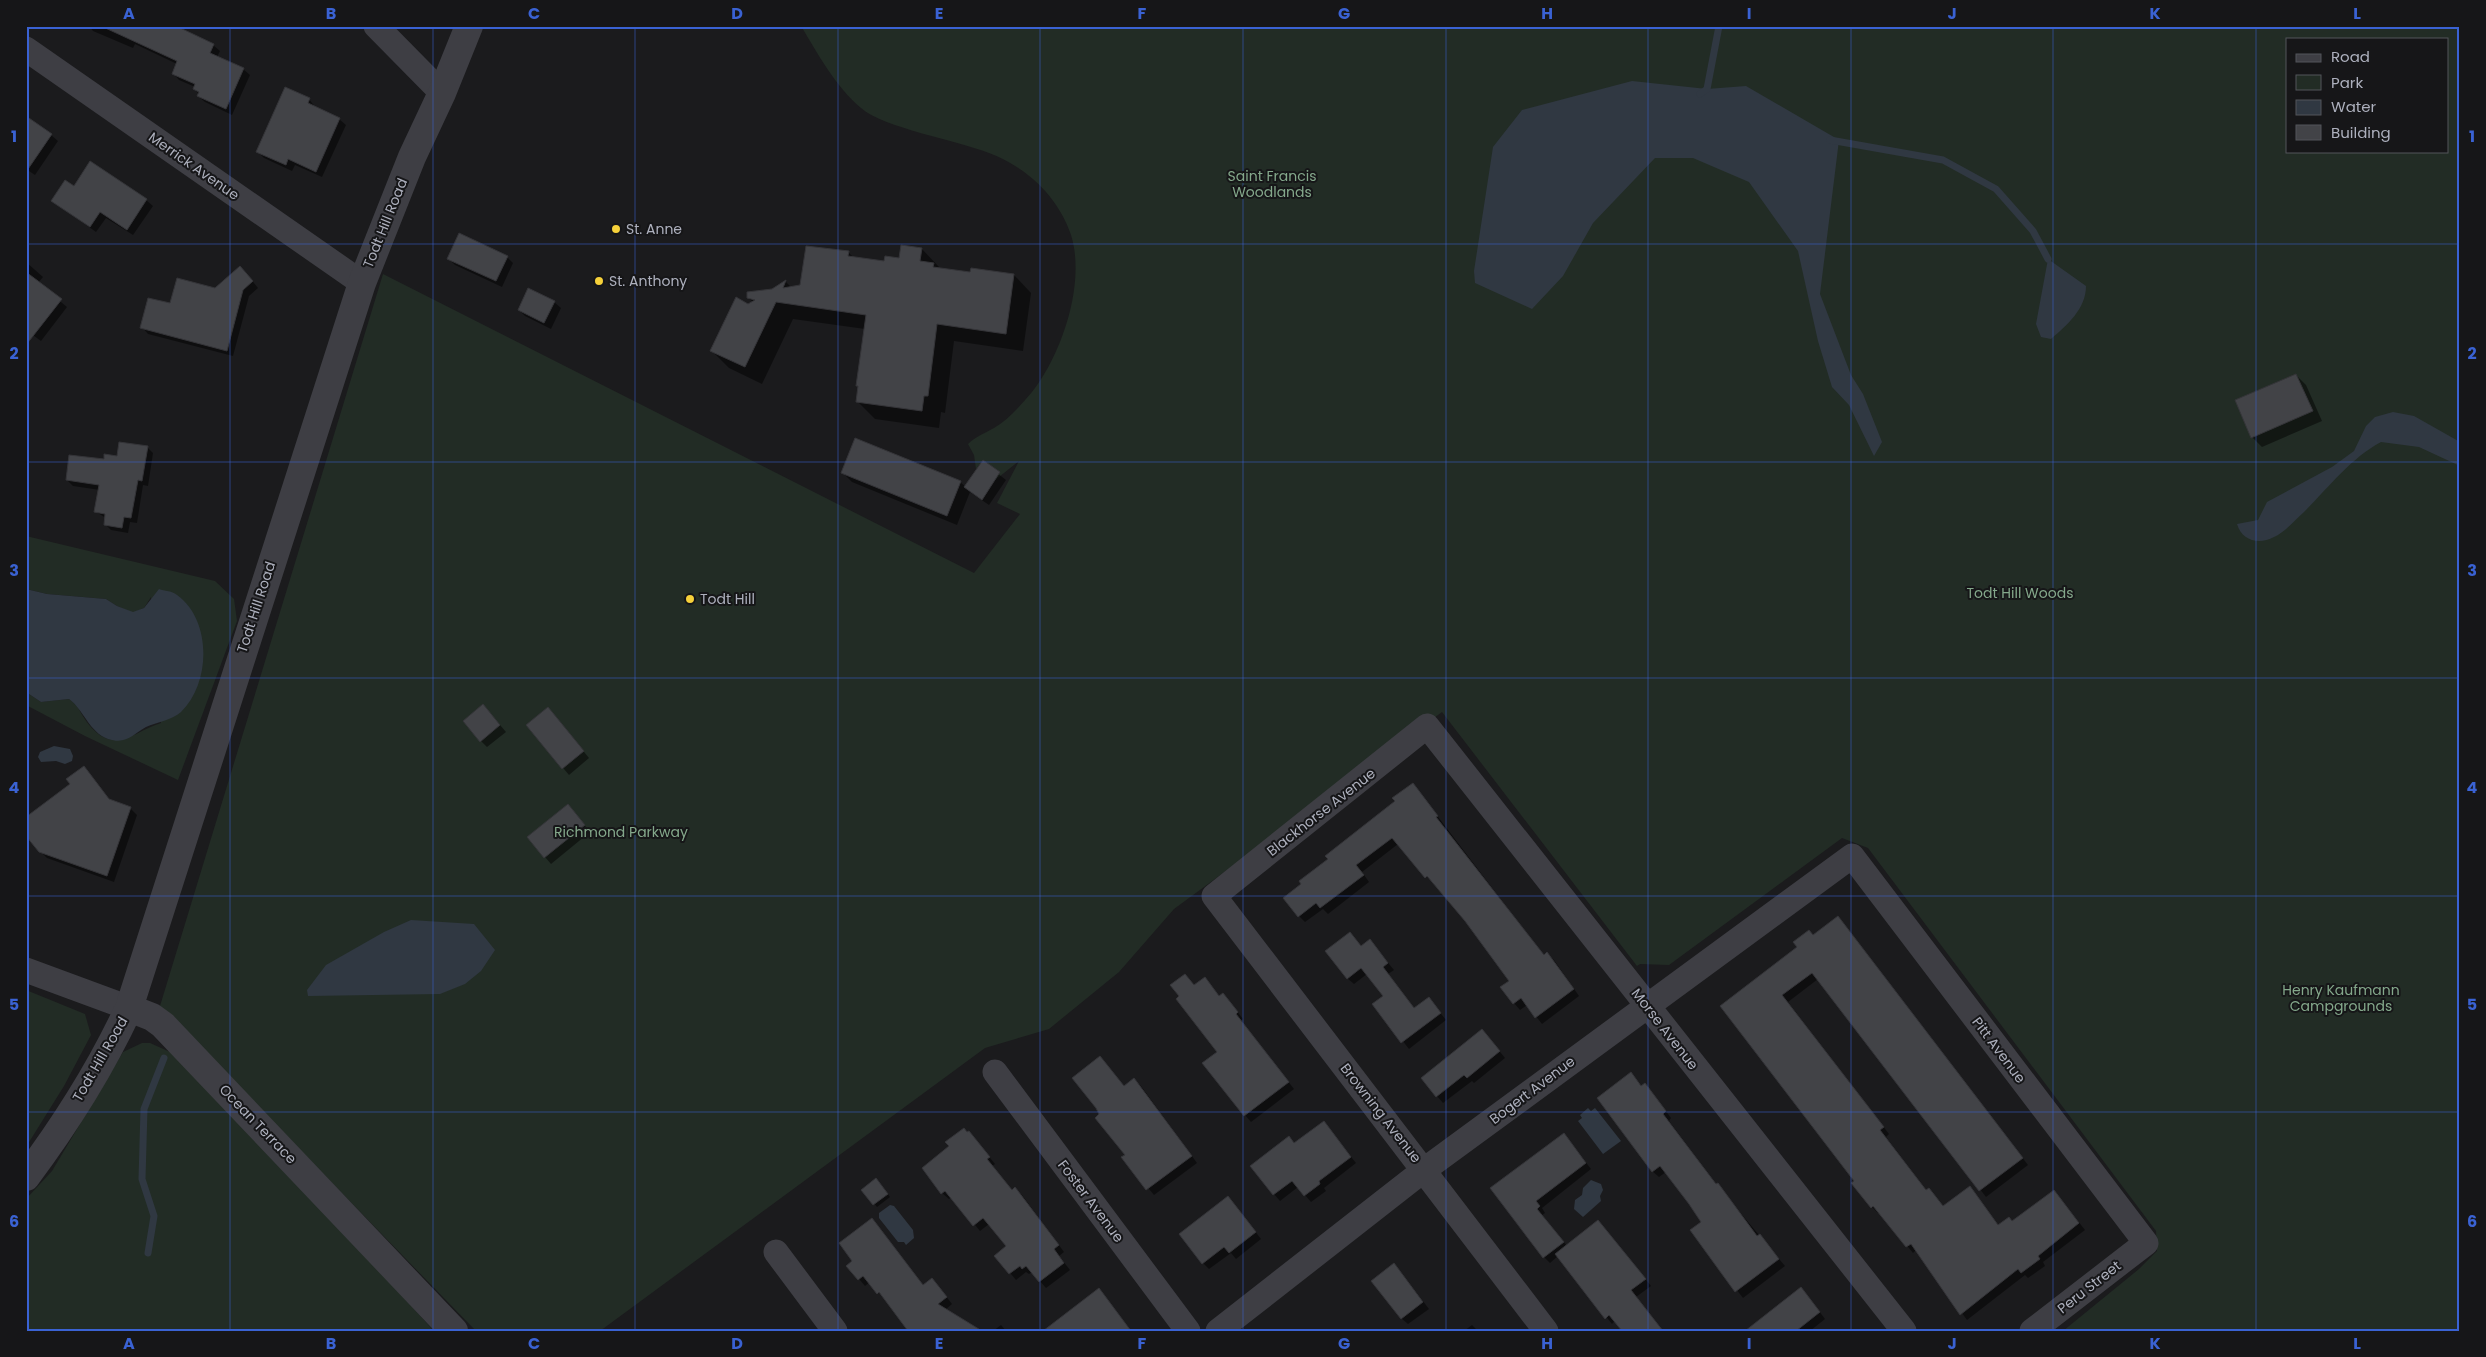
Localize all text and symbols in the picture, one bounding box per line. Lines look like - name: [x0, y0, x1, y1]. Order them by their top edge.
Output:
- text: A: [123, 2, 135, 25]
- text: B: [326, 2, 336, 25]
- text: C: [528, 2, 540, 25]
- text: D: [731, 2, 743, 25]
- text: E: [935, 2, 943, 25]
- text: F: [1138, 2, 1147, 25]
- text: G: [1338, 2, 1350, 25]
- text: H: [1541, 2, 1553, 25]
- text: I: [1747, 2, 1751, 25]
- text: J: [1947, 2, 1957, 25]
- text: K: [2149, 2, 2161, 25]
- text: L: [2353, 2, 2361, 25]
- legend: [2286, 38, 2448, 152]
- text: Road: [2331, 46, 2370, 67]
- text: Park: [2331, 72, 2363, 93]
- text: Water: [2331, 96, 2377, 117]
- text: Building: [2331, 122, 2391, 143]
- text: 1: [11, 125, 17, 148]
- text: 1: [2469, 125, 2475, 148]
- street label: Merrick Avenue: [145, 127, 244, 205]
- park label: Saint Francis Woodlands: [1228, 166, 1316, 202]
- street label: Todt Hill Road: [358, 175, 412, 271]
- place label: St. Anne: [626, 219, 682, 239]
- marker: St. Anne: [610, 223, 622, 235]
- place label: St. Anthony: [609, 271, 687, 291]
- marker: St. Anthony: [593, 275, 605, 287]
- text: 2: [9, 342, 19, 365]
- text: 2: [2467, 342, 2477, 365]
- text: 3: [9, 559, 19, 582]
- street label: Todt Hill Road: [232, 559, 280, 655]
- text: 3: [2467, 559, 2477, 582]
- park label: Todt Hill Woods: [1967, 583, 2073, 603]
- place label: Todt Hill: [700, 589, 755, 609]
- marker: Todt Hill: [684, 593, 696, 605]
- street label: Blackhorse Avenue: [1263, 763, 1380, 861]
- text: 4: [9, 776, 20, 799]
- text: 4: [2467, 776, 2478, 799]
- park label: Richmond Parkway: [554, 822, 688, 842]
- park label: Henry Kaufmann Campgrounds: [2282, 980, 2400, 1016]
- street label: Morse Avenue: [1627, 984, 1703, 1074]
- text: 5: [9, 993, 19, 1016]
- text: 5: [2467, 993, 2477, 1016]
- street label: Todt Hill Road: [68, 1013, 132, 1105]
- street label: Pitt Avenue: [1968, 1013, 2031, 1087]
- street label: Bogert Avenue: [1485, 1051, 1579, 1129]
- street label: Browning Avenue: [1336, 1059, 1426, 1167]
- street label: Ocean Terrace: [215, 1080, 301, 1168]
- street label: Foster Avenue: [1053, 1156, 1129, 1247]
- text: 6: [9, 1210, 19, 1233]
- text: 6: [2467, 1210, 2477, 1233]
- street label: Peru Street: [2053, 1256, 2125, 1318]
- text: A: [123, 1332, 135, 1355]
- text: B: [326, 1332, 336, 1355]
- text: C: [528, 1332, 540, 1355]
- text: D: [731, 1332, 743, 1355]
- text: E: [935, 1332, 943, 1355]
- text: F: [1138, 1332, 1147, 1355]
- text: G: [1338, 1332, 1350, 1355]
- text: H: [1541, 1332, 1553, 1355]
- text: I: [1747, 1332, 1751, 1355]
- text: J: [1947, 1332, 1957, 1355]
- text: K: [2149, 1332, 2161, 1355]
- text: L: [2353, 1332, 2361, 1355]

